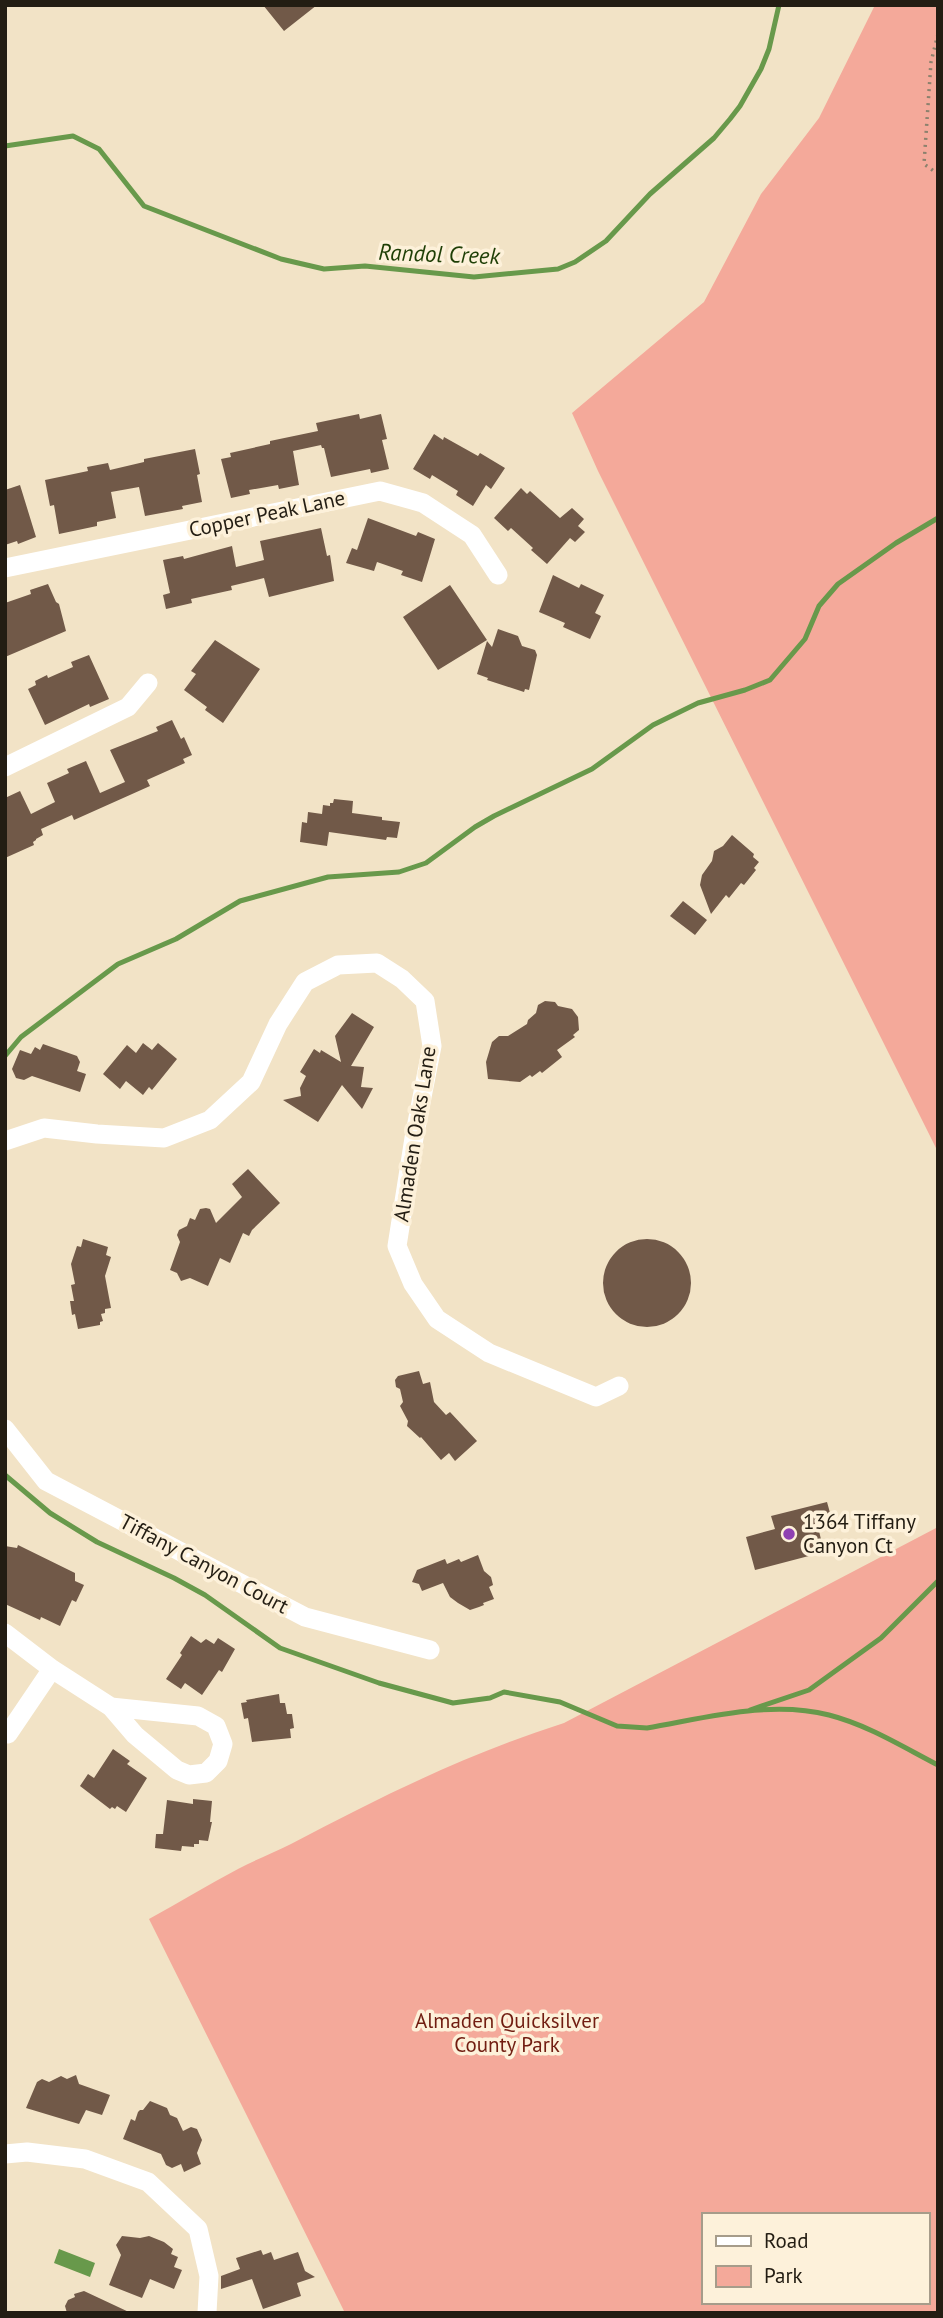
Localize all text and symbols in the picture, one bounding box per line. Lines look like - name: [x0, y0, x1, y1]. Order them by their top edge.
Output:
- water label: Randol Creek: [378, 237, 502, 270]
- street label: Copper Peak Lane: [186, 484, 347, 543]
- street label: Almaden Oaks Lane: [387, 1044, 442, 1224]
- street label: Tiffany Canyon Court: [115, 1508, 293, 1619]
- place label: 1364 Tiffany Canyon Ct: [803, 1508, 916, 1559]
- marker: 1364 Tiffany Canyon Ct: [781, 1526, 797, 1542]
- park label: Almaden Quicksilver County Park: [415, 2007, 599, 2058]
- legend: [702, 2213, 929, 2304]
- text: Road: [764, 2227, 808, 2254]
- text: Park: [764, 2262, 803, 2289]

